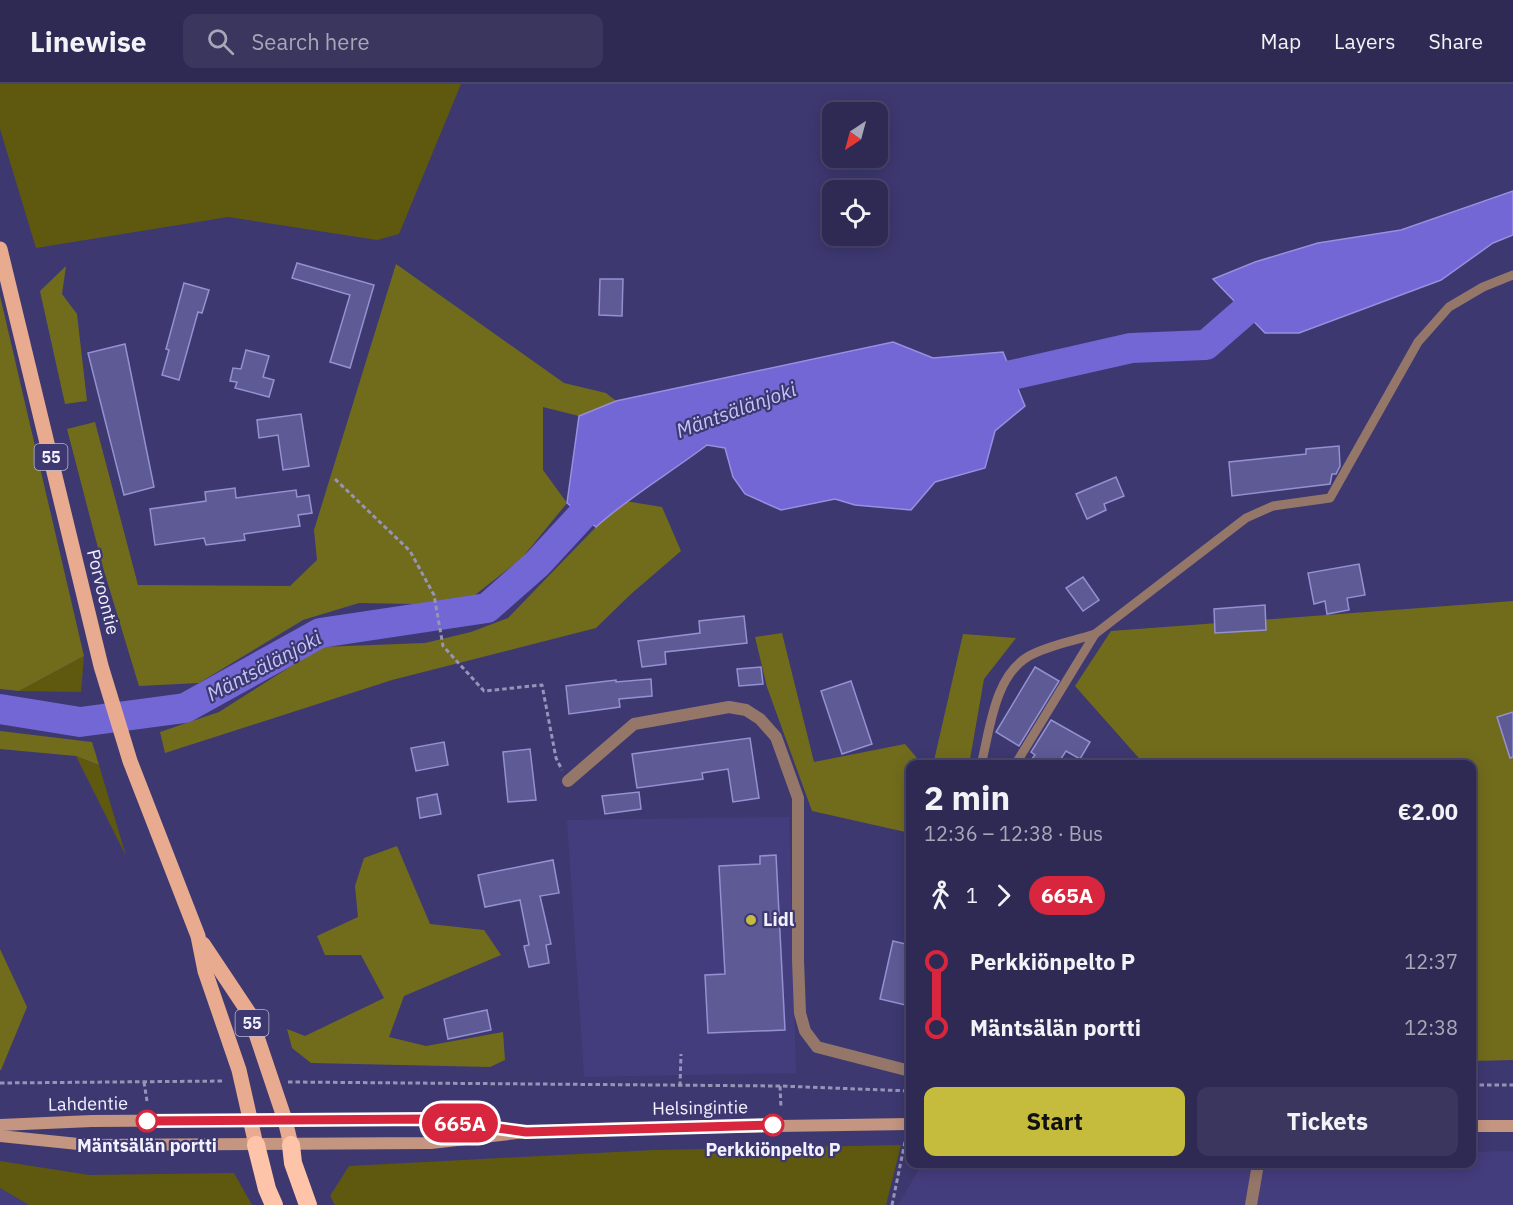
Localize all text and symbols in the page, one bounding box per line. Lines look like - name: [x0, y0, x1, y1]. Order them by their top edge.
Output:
- search box: [183, 14, 603, 68]
- text: Linewise: [30, 23, 147, 60]
- icon: search: [204, 25, 237, 58]
- text: Search here: [252, 27, 370, 56]
- text: Map: [1261, 27, 1301, 55]
- text: Layers: [1334, 27, 1396, 55]
- text: Share: [1429, 27, 1483, 55]
- north arrow: [822, 102, 888, 168]
- map controls: [822, 102, 888, 246]
- button: locate: [822, 180, 888, 246]
- water label: Mäntsälänjoki: [672, 375, 800, 444]
- road number: 55: [34, 444, 68, 470]
- street label: Porvoontie: [82, 547, 125, 637]
- water label: Mäntsälänjoki: [202, 624, 326, 707]
- text: 2 min: [924, 776, 1010, 819]
- text: €2.00: [1398, 797, 1458, 826]
- text: 12:36 – 12:38 · Bus: [924, 820, 1103, 847]
- icon: walk: [924, 879, 957, 912]
- icon: forward: [987, 879, 1020, 912]
- text: 665A: [1041, 881, 1093, 909]
- text: 1: [966, 882, 978, 909]
- place label: Lidl: [763, 908, 795, 931]
- marker: Lidl: [744, 913, 758, 927]
- text: Perkkiönpelto P: [970, 947, 1135, 976]
- text: 12:37: [1404, 948, 1458, 975]
- road number: 55: [236, 1010, 268, 1036]
- text: Mäntsälän portti: [970, 1013, 1141, 1042]
- text: 12:38: [1404, 1014, 1458, 1041]
- button: Start: [924, 1087, 1185, 1156]
- button: Tickets: [1197, 1087, 1458, 1156]
- street label: Lahdentie: [48, 1091, 128, 1116]
- street label: Helsingintie: [652, 1095, 748, 1120]
- line badge: 665A: [418, 1104, 502, 1142]
- text: 665A: [434, 1109, 486, 1137]
- marker: Mäntsälän portti: [136, 1110, 158, 1132]
- marker: Perkkiönpelto P: [762, 1114, 784, 1136]
- place label: Mäntsälän portti: [77, 1134, 217, 1157]
- place label: Perkkiönpelto P: [705, 1138, 841, 1161]

